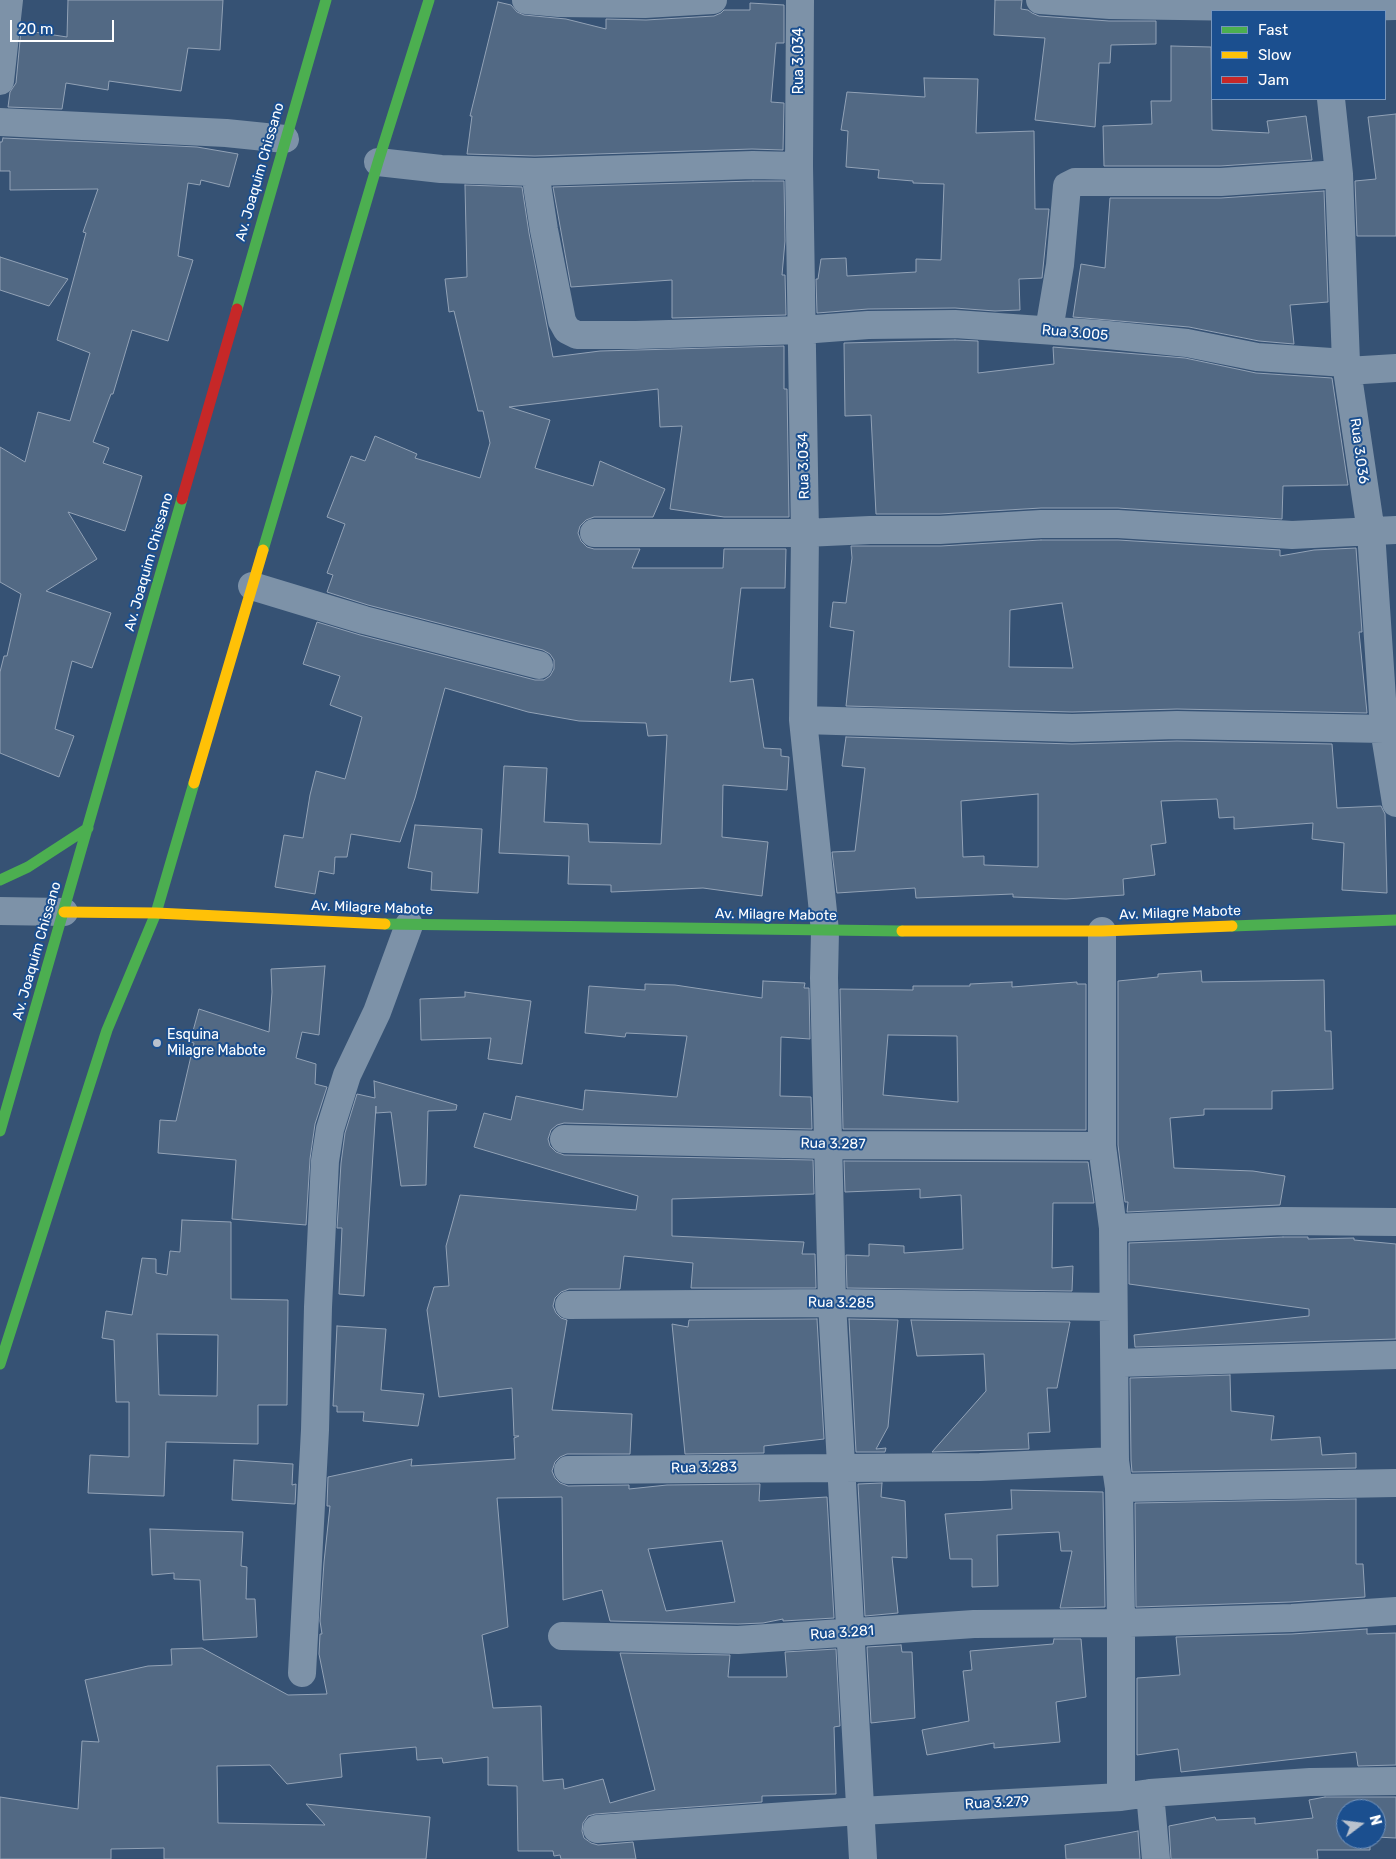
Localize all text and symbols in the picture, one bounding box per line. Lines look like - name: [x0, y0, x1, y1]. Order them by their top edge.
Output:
- scale bar: [12, 10, 116, 42]
- legend: [1211, 10, 1386, 100]
- text: 20 m: [18, 20, 53, 38]
- text: Fast: [1258, 21, 1288, 39]
- street label: Rua 3.034: [791, 28, 807, 94]
- text: Slow: [1258, 46, 1291, 64]
- text: Jam: [1258, 71, 1289, 89]
- street label: Av. Joaquim Chissano: [232, 101, 288, 243]
- street label: Rua 3.005: [1041, 322, 1109, 344]
- street label: Rua 3.036: [1346, 417, 1372, 485]
- street label: Rua 3.034: [795, 433, 813, 499]
- street label: Av. Joaquim Chissano: [121, 491, 177, 633]
- street label: Av. Joaquim Chissano: [9, 880, 65, 1022]
- street label: Av. Milagre Mabote: [311, 897, 433, 919]
- street label: Av. Milagre Mabote: [1119, 902, 1241, 924]
- street label: Av. Milagre Mabote: [715, 906, 837, 924]
- place label: Esquina Milagre Mabote: [167, 1027, 266, 1060]
- marker: Esquina Milagre Mabote: [151, 1037, 163, 1049]
- street label: Rua 3.287: [800, 1135, 866, 1153]
- street label: Rua 3.285: [808, 1294, 874, 1312]
- street label: Rua 3.283: [671, 1459, 737, 1477]
- street label: Rua 3.281: [810, 1622, 874, 1644]
- street label: Rua 3.279: [964, 1793, 1030, 1813]
- north arrow: [1336, 1799, 1386, 1849]
- text: N: [1365, 1813, 1385, 1827]

